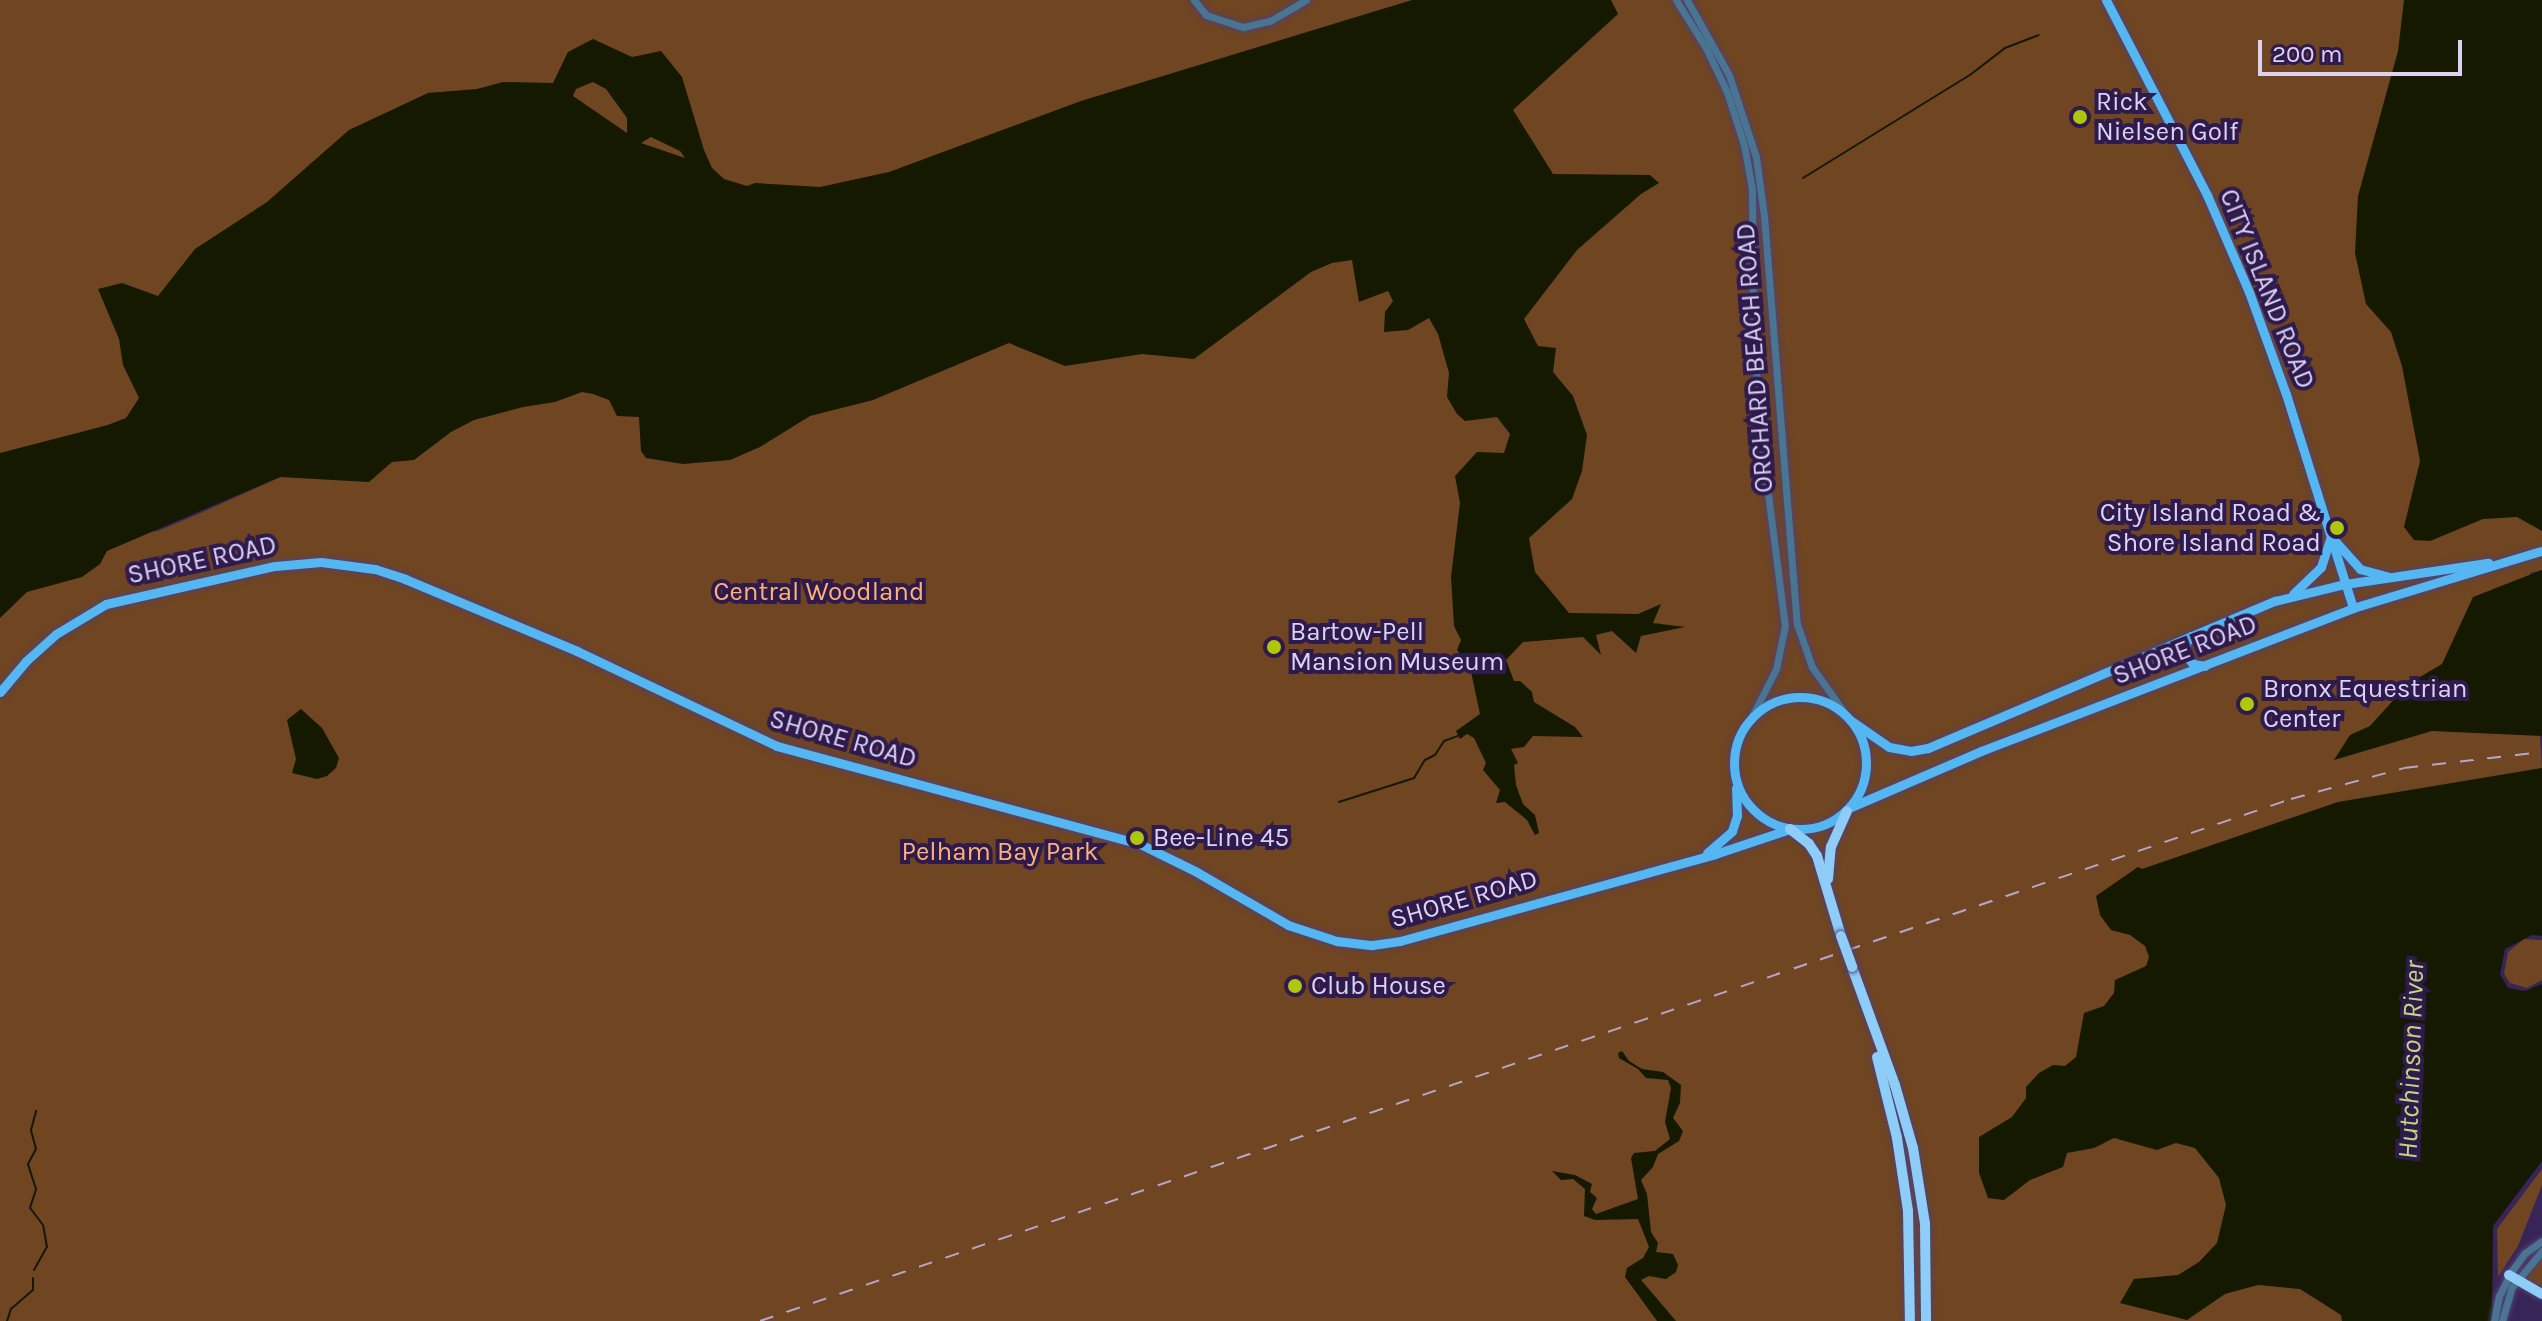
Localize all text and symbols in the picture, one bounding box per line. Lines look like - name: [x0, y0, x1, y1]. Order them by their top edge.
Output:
- scale bar: [2262, 24, 2466, 74]
- text: 200 m: [2272, 40, 2343, 68]
- place label: Rick Nielsen Golf: [2096, 86, 2238, 148]
- marker: Rick Nielsen Golf: [2071, 108, 2089, 126]
- street label: CITY ISLAND ROAD: [2213, 185, 2321, 393]
- street label: ORCHARD BEACH ROAD: [1730, 222, 1780, 494]
- place label: City Island Road & Shore Island Road: [2100, 497, 2321, 558]
- marker: City Island Road & Shore Island Road: [2328, 519, 2346, 537]
- street label: SHORE ROAD: [125, 529, 279, 591]
- park label: Central Woodland: [714, 576, 924, 608]
- street label: SHORE ROAD: [2109, 608, 2261, 692]
- place label: Bartow-Pell Mansion Museum: [1290, 616, 1504, 678]
- marker: Bartow-Pell Mansion Museum: [1265, 638, 1283, 656]
- place label: Bronx Equestrian Center: [2263, 673, 2467, 734]
- marker: Bronx Equestrian Center: [2238, 695, 2256, 713]
- street label: SHORE ROAD: [766, 703, 920, 775]
- place label: Bee-Line 45: [1153, 822, 1289, 854]
- marker: Bee-Line 45: [1128, 829, 1146, 847]
- park label: Pelham Bay Park: [901, 836, 1099, 868]
- street label: SHORE ROAD: [1387, 863, 1541, 935]
- water label: Hutchinson River: [2391, 960, 2431, 1160]
- place label: Club House: [1311, 970, 1446, 1002]
- marker: Club House: [1286, 977, 1304, 995]

